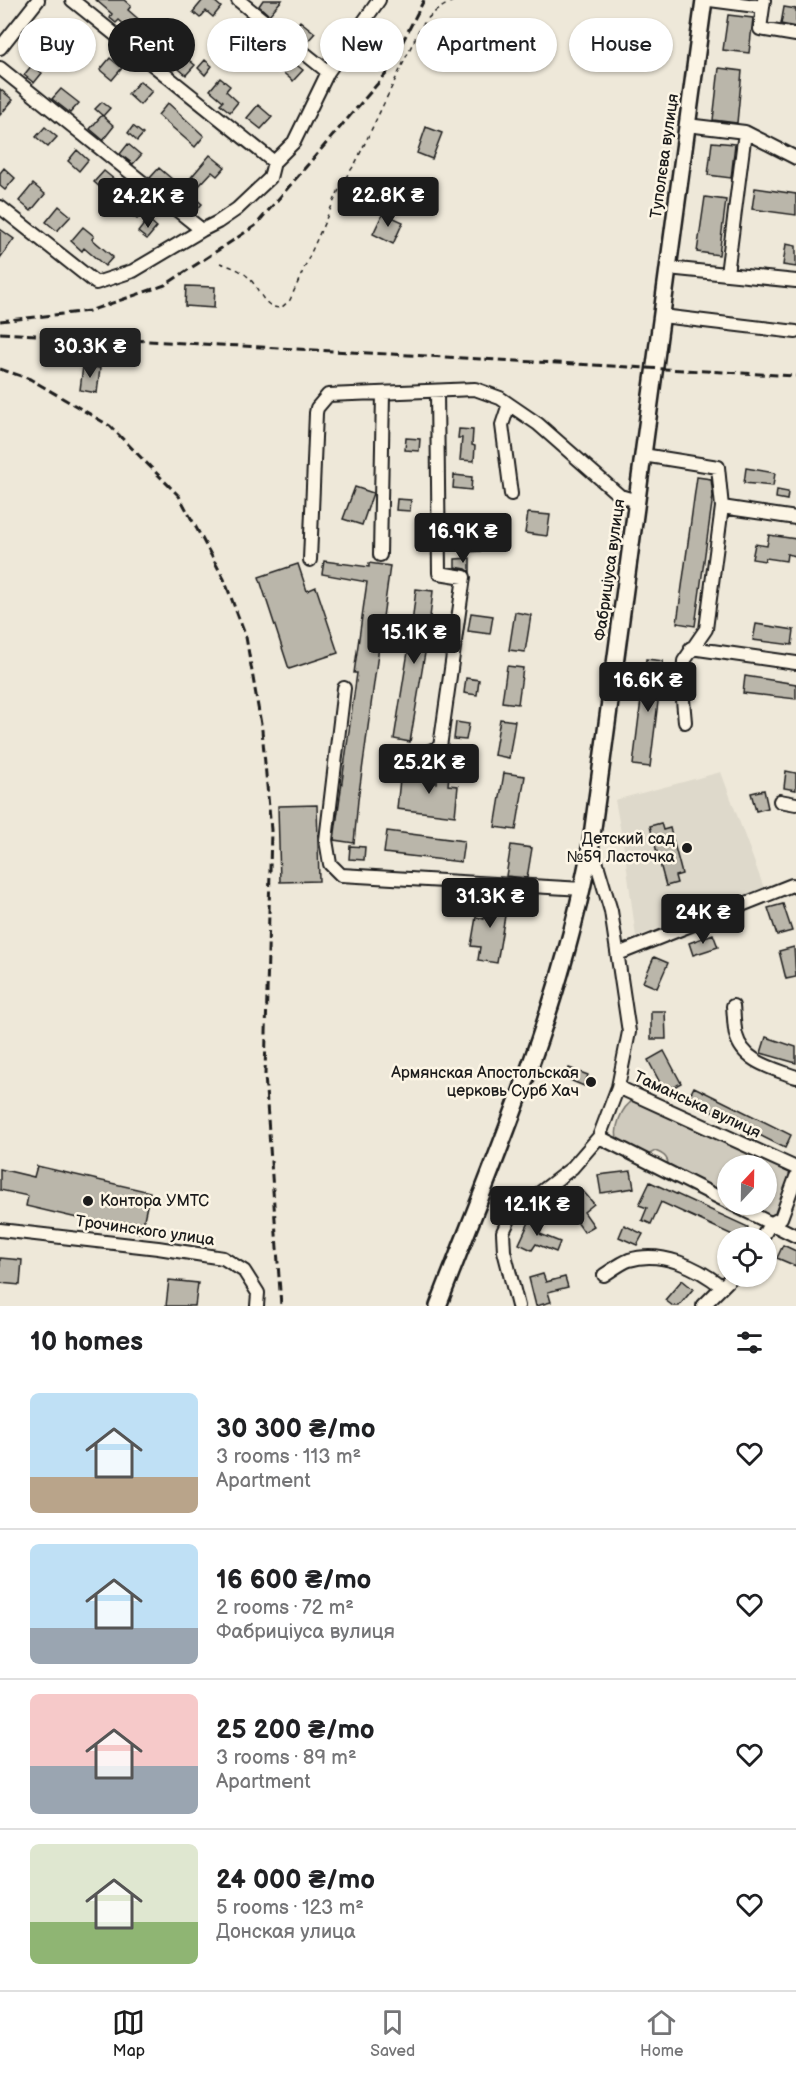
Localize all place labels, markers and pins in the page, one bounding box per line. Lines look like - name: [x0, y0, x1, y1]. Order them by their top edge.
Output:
- pin: 22.8K ₴: [333, 177, 443, 228]
- pin: 24.2K ₴: [93, 178, 203, 229]
- pin: 30.3K ₴: [35, 328, 145, 379]
- pin: 16.9K ₴: [408, 513, 518, 564]
- pin: 15.1K ₴: [359, 614, 469, 665]
- pin: 16.6K ₴: [593, 662, 703, 713]
- pin: 25.2K ₴: [374, 744, 484, 795]
- place label: Детский сад №59 Ласточка: [566, 830, 676, 867]
- marker: Детский сад №59 Ласточка: [680, 841, 694, 855]
- pin: 31.3K ₴: [435, 878, 545, 929]
- pin: 24K ₴: [661, 894, 745, 945]
- place label: Армянская Апостольская церковь Сурб Хач: [390, 1064, 579, 1101]
- marker: Армянская Апостольская церковь Сурб Хач: [584, 1075, 598, 1089]
- pin: 12.1K ₴: [482, 1186, 592, 1237]
- place label: Контора УМТС: [100, 1192, 209, 1211]
- marker: Контора УМТС: [81, 1194, 95, 1208]

